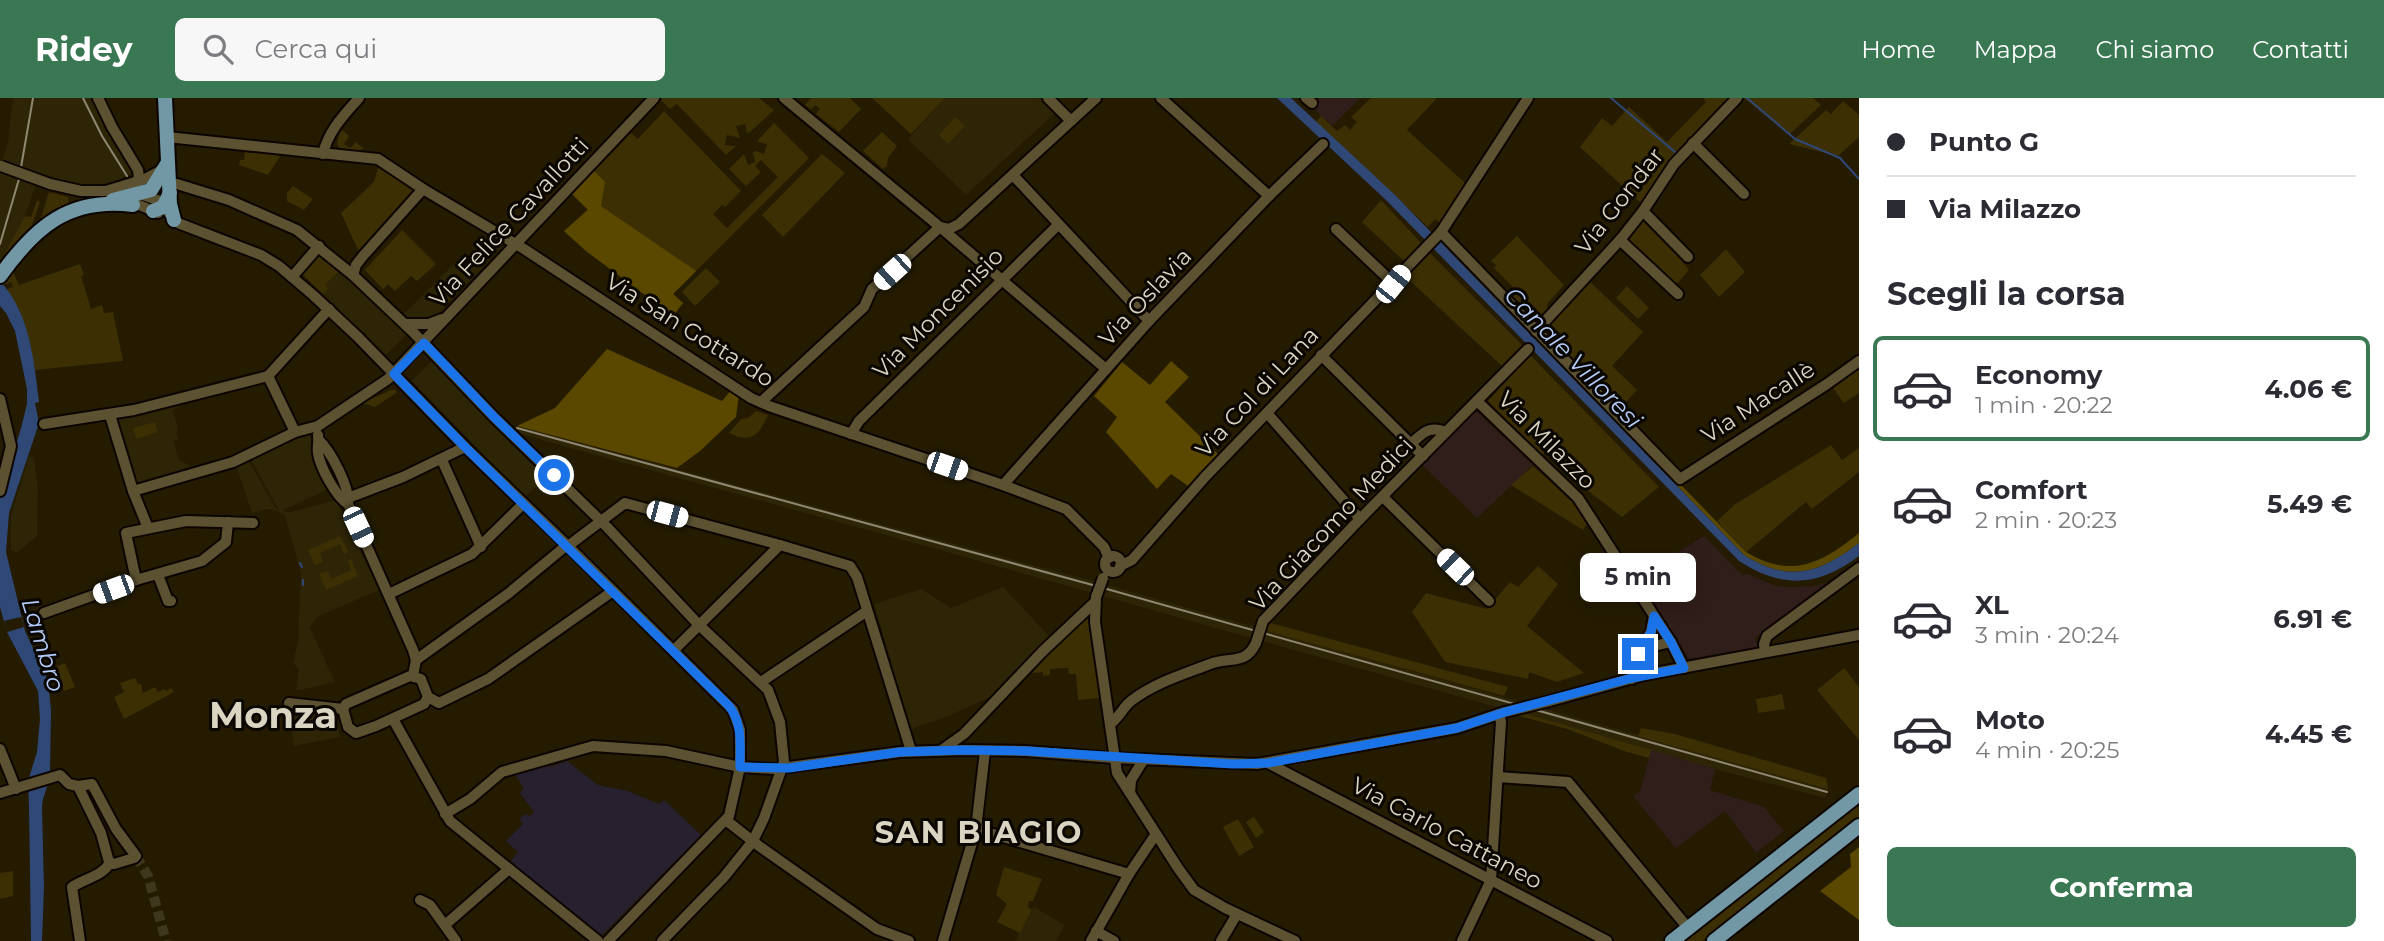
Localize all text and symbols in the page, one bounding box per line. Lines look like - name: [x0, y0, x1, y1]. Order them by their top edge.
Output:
- search box: [175, 18, 665, 81]
- text: Ridey: [35, 29, 133, 69]
- icon: search: [199, 30, 237, 68]
- text: Cerca qui: [255, 33, 377, 65]
- text: Home: [1861, 35, 1936, 64]
- text: Mappa: [1974, 35, 2057, 64]
- text: Chi siamo: [2095, 35, 2214, 64]
- text: Contatti: [2252, 35, 2349, 64]
- text: Punto G: [1929, 126, 2039, 158]
- street label: Via Felice Cavallotti: [423, 132, 595, 312]
- street label: Via Gondar: [1569, 142, 1669, 260]
- text: Via Milazzo: [1929, 193, 2081, 225]
- street label: Via Moncenisio: [867, 242, 1009, 384]
- street label: Via Oslavia: [1093, 242, 1197, 352]
- car: [870, 250, 915, 294]
- car: [1372, 261, 1415, 307]
- street label: Via San Gottardo: [601, 267, 779, 393]
- text: Scegli la corsa: [1887, 274, 2126, 313]
- water label: Canale Villoresi: [1499, 281, 1649, 435]
- street label: Via Col di Lana: [1190, 321, 1324, 463]
- street label: Via Macallè: [1696, 355, 1820, 449]
- icon: car: [1891, 357, 1954, 420]
- text: Economy: [1975, 359, 2102, 391]
- text: 4.06 €: [2264, 373, 2352, 405]
- street label: Via Milazzo: [1492, 385, 1602, 495]
- text: 1 min · 20:22: [1975, 391, 2113, 419]
- street label: Via Giacomo Medici: [1243, 431, 1419, 617]
- car: [924, 449, 971, 483]
- route start: [538, 459, 570, 491]
- icon: car: [1891, 472, 1954, 535]
- text: Comfort: [1975, 474, 2087, 506]
- text: 5.49 €: [2267, 488, 2352, 520]
- car: [644, 498, 691, 530]
- car: [340, 504, 377, 550]
- text: 2 min · 20:23: [1975, 506, 2117, 534]
- car: [1433, 545, 1478, 589]
- callout: 5 min: [1580, 552, 1696, 602]
- text: 5 min: [1604, 563, 1672, 591]
- car: [90, 572, 137, 606]
- icon: car: [1891, 587, 1954, 650]
- text: XL: [1975, 589, 2009, 621]
- water label: Lambro: [16, 595, 71, 695]
- text: 6.91 €: [2273, 603, 2352, 635]
- text: 3 min · 20:24: [1975, 621, 2119, 649]
- route end: [1622, 638, 1654, 670]
- district label: Monza: [209, 692, 337, 737]
- icon: car: [1891, 702, 1954, 765]
- text: Moto: [1975, 704, 2045, 736]
- text: 4.45 €: [2265, 718, 2352, 750]
- text: 4 min · 20:25: [1975, 736, 2119, 764]
- street label: Via Carlo Cattaneo: [1347, 771, 1547, 895]
- district label: SAN BIAGIO: [875, 814, 1083, 851]
- button: Conferma: [1887, 847, 2356, 927]

